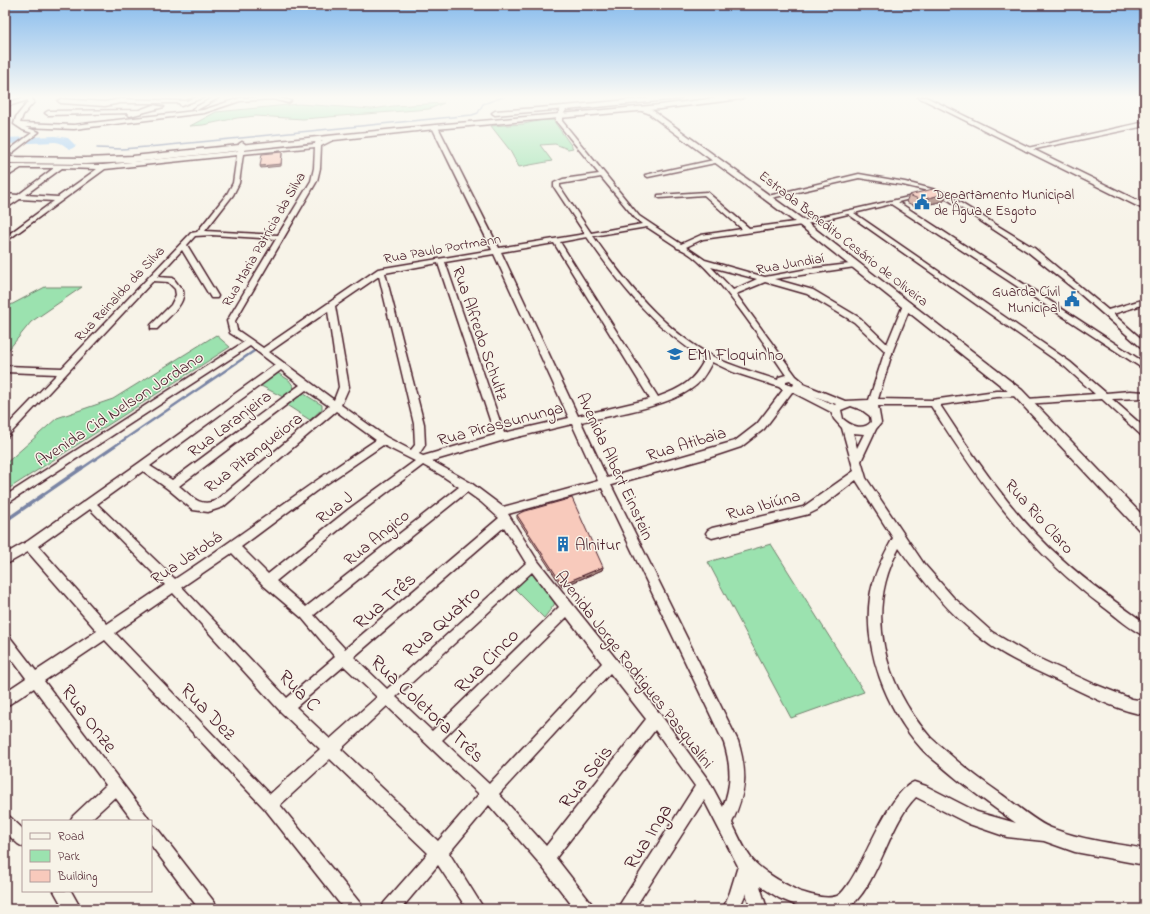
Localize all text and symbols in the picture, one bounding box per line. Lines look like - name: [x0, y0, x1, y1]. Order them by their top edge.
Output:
- street label: Estrada Benedito Cesário de Oliveira: [754, 166, 932, 312]
- street label: Rua Maria Patrícia da Silva: [217, 168, 312, 311]
- place label: Departamento Municipal de Água e Esgoto: [933, 185, 1074, 223]
- public building icon: Departamento Municipal de Água e Esgoto: [913, 193, 931, 211]
- street label: Rua Paulo Portmann: [382, 229, 503, 270]
- street label: Rua Reinaldo da Silva: [70, 241, 170, 347]
- street label: Rua Jundiaí: [754, 248, 826, 281]
- street label: Rua Alfredo Schultz: [445, 263, 515, 405]
- place label: Guarda Cívil Municipal: [992, 282, 1060, 319]
- public building icon: Guarda Cívil Municipal: [1063, 290, 1081, 308]
- place label: EMI Floquinho: [687, 343, 784, 368]
- street label: Avenida Cid Nelson Jordano: [31, 345, 209, 473]
- school or university icon: EMI Floquinho: [666, 345, 684, 363]
- street label: Rua Laranjeira: [183, 384, 277, 464]
- street label: Avenida Albert Einstein: [570, 389, 660, 544]
- street label: Rua Pirassununga: [435, 396, 566, 455]
- street label: Rua Pitangueiora: [199, 407, 310, 501]
- street label: Rua Atibaia: [644, 420, 729, 468]
- street label: Rua Rio Claro: [998, 474, 1080, 560]
- street label: Rua Ibiúna: [724, 484, 803, 527]
- street label: Rua J: [311, 486, 359, 531]
- street label: Rua Angico: [339, 504, 417, 574]
- street label: Rua Jatobá: [146, 525, 228, 591]
- place label: Alnitur: [575, 533, 621, 558]
- building icon: Alnitur: [554, 535, 572, 553]
- street label: Rua Três: [348, 566, 423, 637]
- street label: Avenida Jorge Rodrigues Pasqualini: [547, 566, 719, 776]
- street label: Rua Quatro: [397, 580, 488, 666]
- street label: Rua Cinco: [449, 623, 527, 701]
- street label: Rua Coletora Três: [363, 649, 490, 771]
- street label: Rua C: [271, 664, 326, 719]
- street label: Rua Dez: [172, 677, 242, 749]
- street label: Rua Onze: [53, 679, 123, 760]
- street label: Rua Seis: [553, 740, 621, 816]
- street label: Rua Inga: [618, 799, 682, 876]
- legend: [22, 820, 152, 892]
- text: Road: [58, 828, 84, 846]
- text: Park: [58, 848, 80, 866]
- text: Building: [57, 868, 97, 887]

